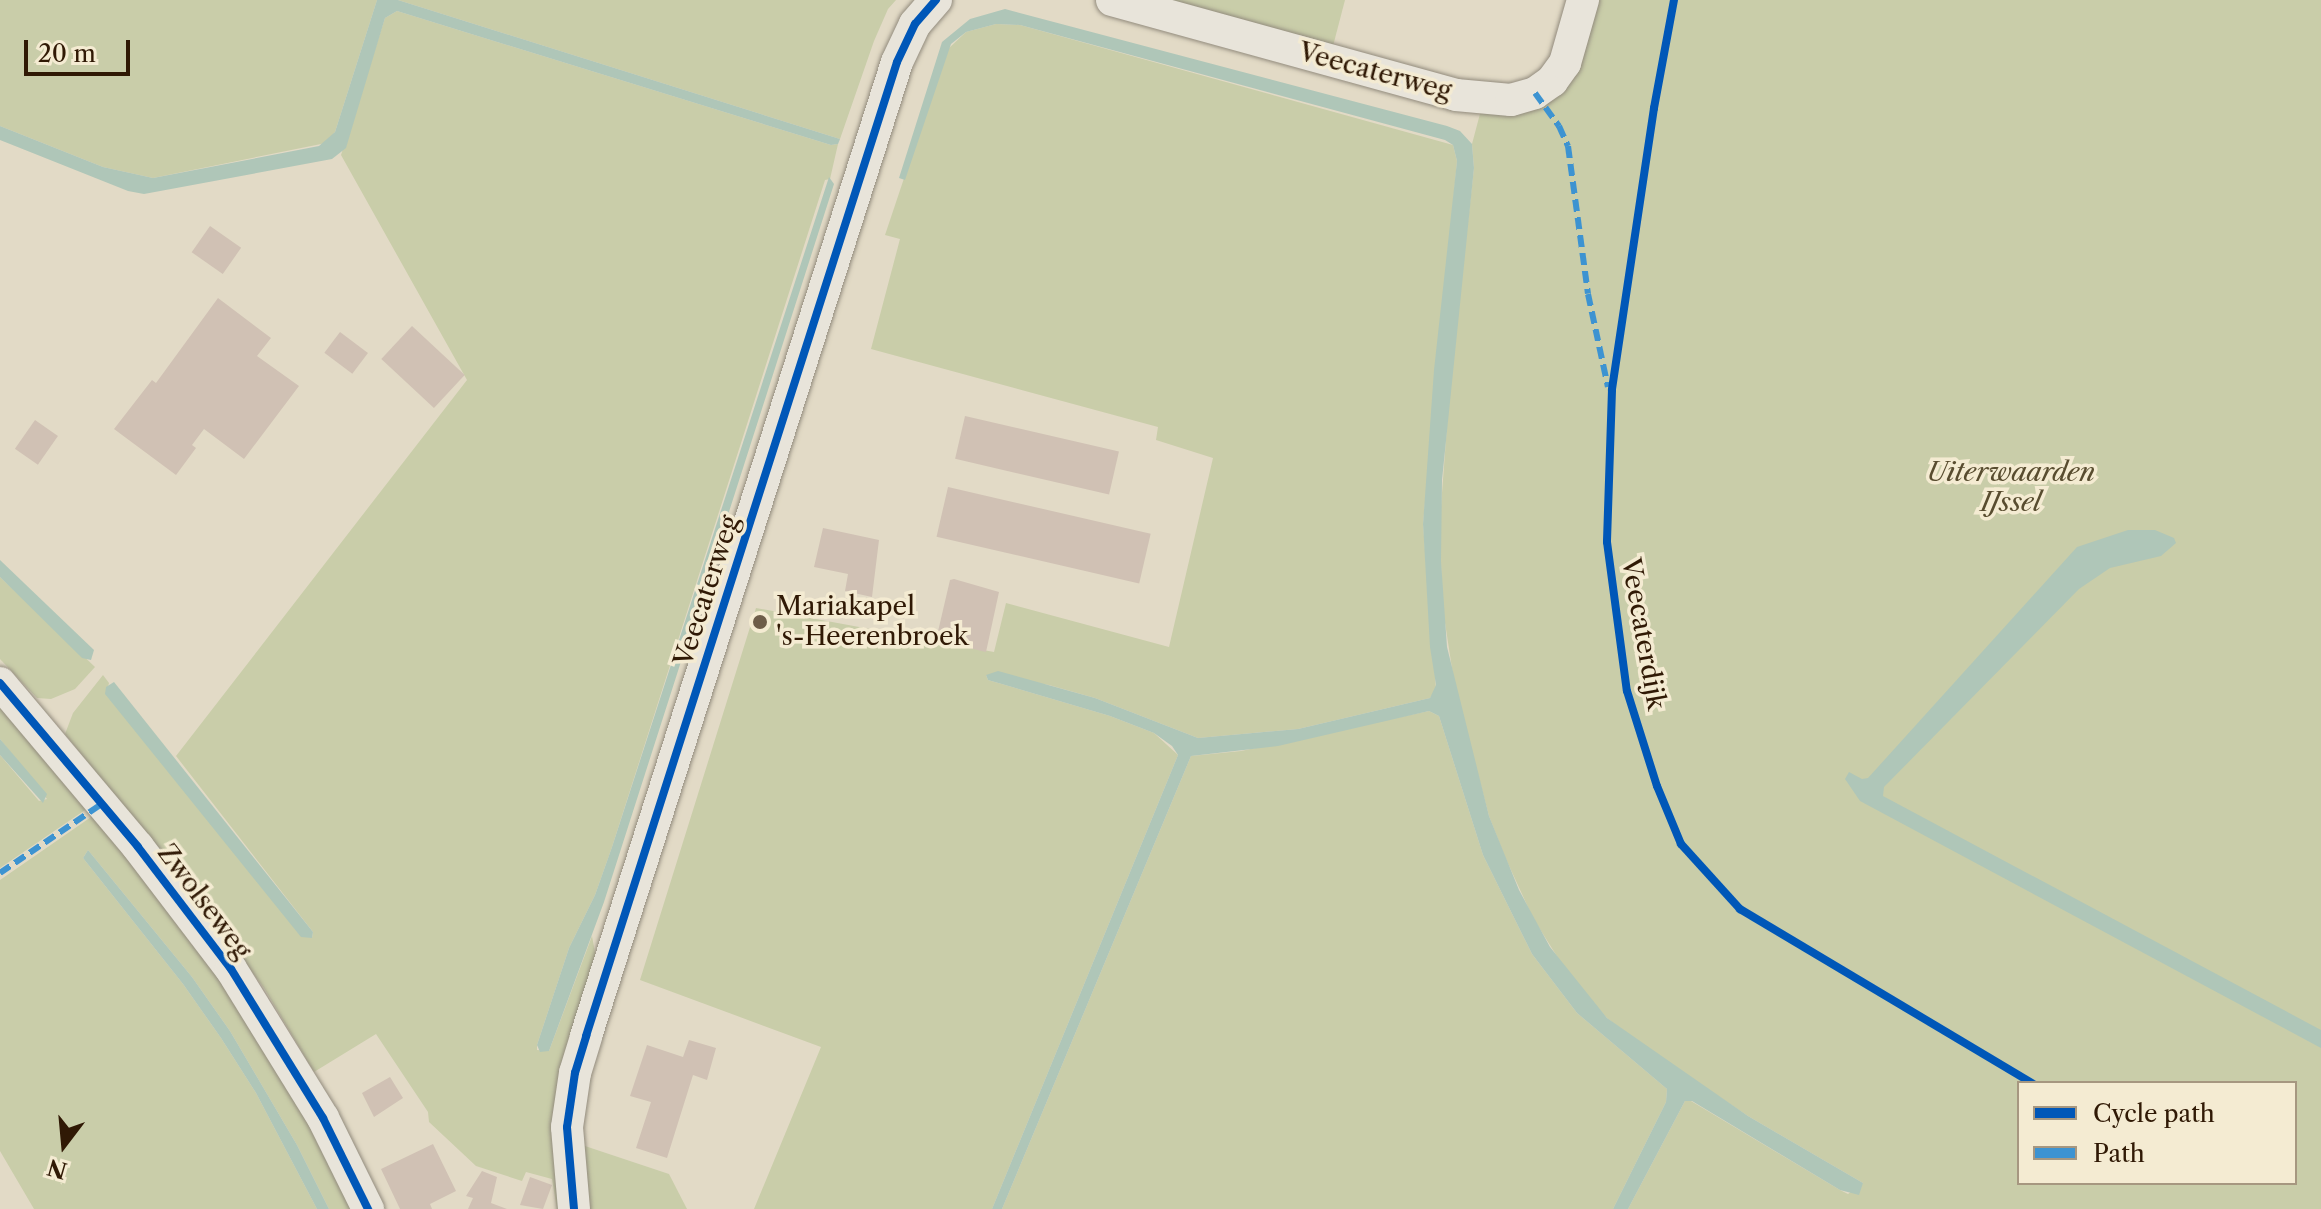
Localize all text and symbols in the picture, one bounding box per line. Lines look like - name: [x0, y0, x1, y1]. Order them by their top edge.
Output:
- scale bar: [28, 24, 134, 74]
- street label: Veecaterweg: [1295, 37, 1455, 107]
- text: 20 m: [38, 39, 96, 68]
- park label: Uiterwaarden IJssel: [1927, 457, 2095, 518]
- street label: Veecaterweg: [668, 512, 746, 670]
- street label: Veecaterdijk: [1614, 556, 1672, 712]
- place label: Mariakapel 's-Heerenbroek: [776, 591, 968, 652]
- marker: Mariakapel 's-Heerenbroek: [751, 613, 769, 631]
- street label: Zwolseweg: [151, 838, 257, 966]
- legend: [2017, 1081, 2297, 1185]
- text: Cycle path: [2093, 1099, 2215, 1128]
- north arrow: [24, 1105, 104, 1185]
- text: Path: [2093, 1139, 2145, 1168]
- text: N: [44, 1153, 70, 1184]

